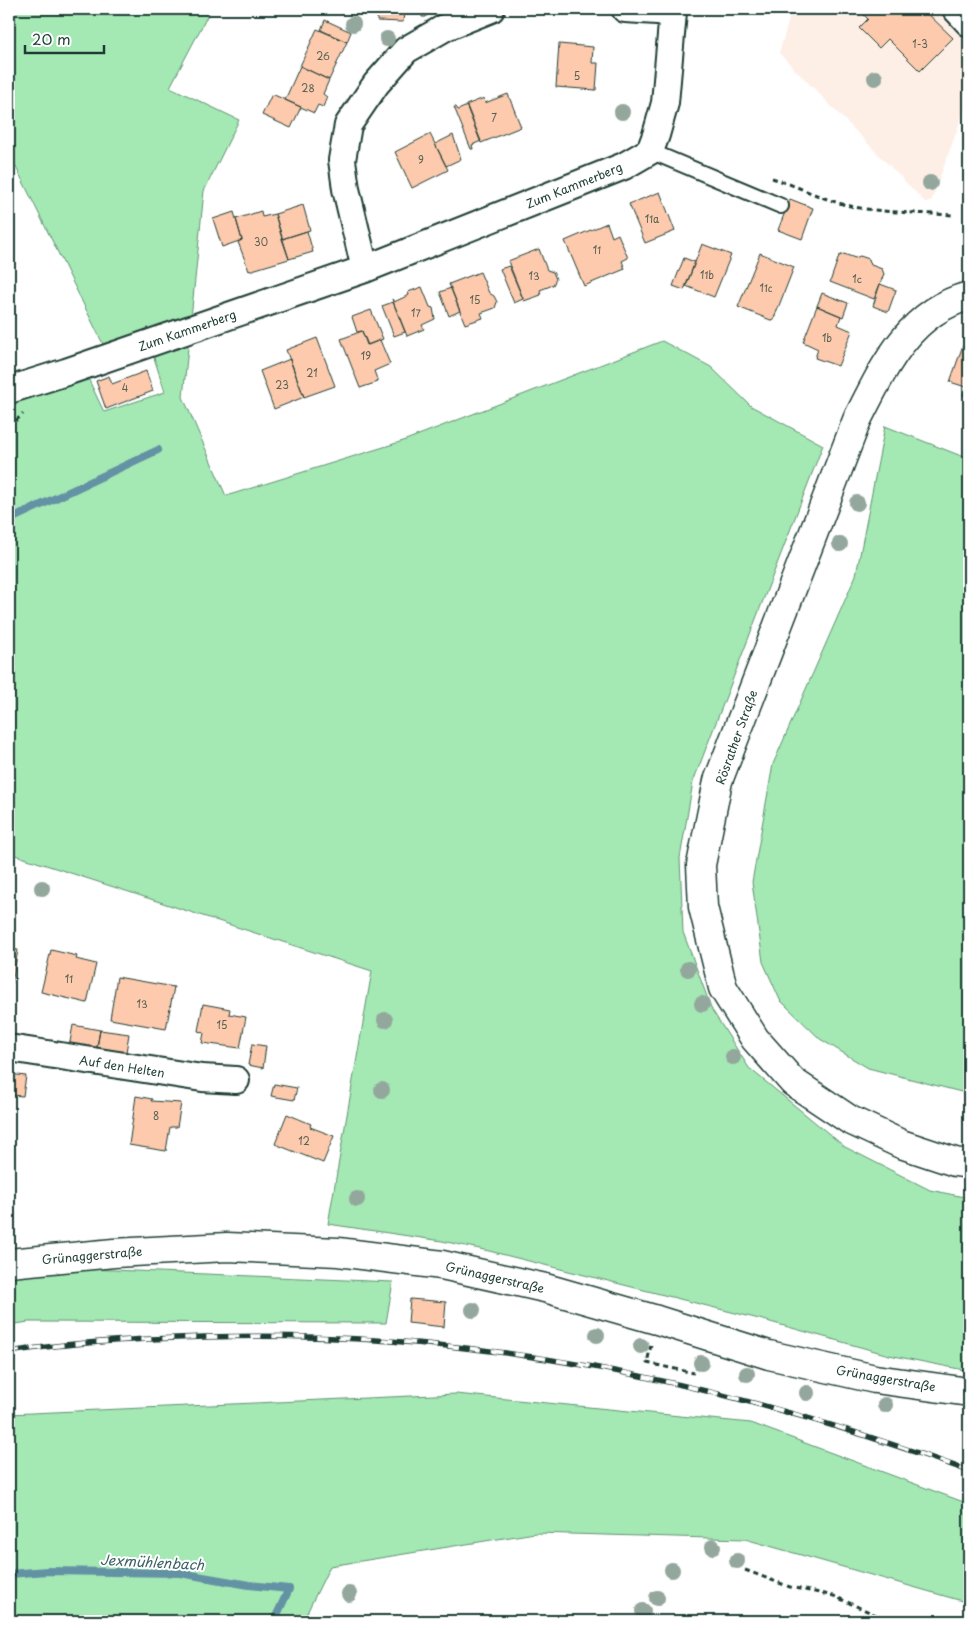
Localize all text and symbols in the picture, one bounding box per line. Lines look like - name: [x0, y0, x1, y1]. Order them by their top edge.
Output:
- scale bar: [25, 22, 104, 54]
- text: 20 m: [32, 27, 71, 50]
- house number: 1-3: [912, 36, 928, 51]
- house number: 26: [316, 48, 330, 63]
- house number: 5: [574, 68, 580, 83]
- house number: 28: [301, 80, 315, 95]
- house number: 7: [491, 110, 497, 125]
- house number: 9: [418, 152, 424, 167]
- street label: Zum Kammerberg: [523, 157, 625, 213]
- house number: 11a: [645, 211, 660, 226]
- house number: 30: [254, 234, 268, 249]
- house number: 11: [593, 242, 601, 257]
- house number: 11b: [700, 267, 714, 282]
- house number: 13: [528, 268, 540, 283]
- house number: 1c: [852, 271, 862, 286]
- house number: 11c: [759, 280, 773, 295]
- house number: 15: [470, 292, 480, 307]
- street label: Zum Kammerberg: [136, 305, 238, 355]
- house number: 17: [411, 305, 422, 320]
- house number: 1b: [822, 330, 832, 345]
- house number: 19: [361, 348, 371, 363]
- house number: 21: [306, 365, 318, 380]
- house number: 23: [275, 377, 289, 392]
- house number: 4: [122, 380, 129, 395]
- street label: Rösrather Straße: [711, 687, 761, 787]
- house number: 11: [65, 971, 73, 986]
- house number: 13: [136, 996, 148, 1011]
- house number: 15: [217, 1017, 227, 1032]
- street label: Auf den Helten: [78, 1050, 166, 1082]
- house number: 8: [153, 1108, 159, 1123]
- house number: 12: [298, 1133, 310, 1148]
- street label: Grünaggerstraße: [41, 1242, 143, 1268]
- street label: Grünaggerstraße: [444, 1257, 546, 1297]
- street label: Grünaggerstraße: [835, 1360, 937, 1396]
- water label: Jexmühlenbach: [99, 1549, 205, 1575]

